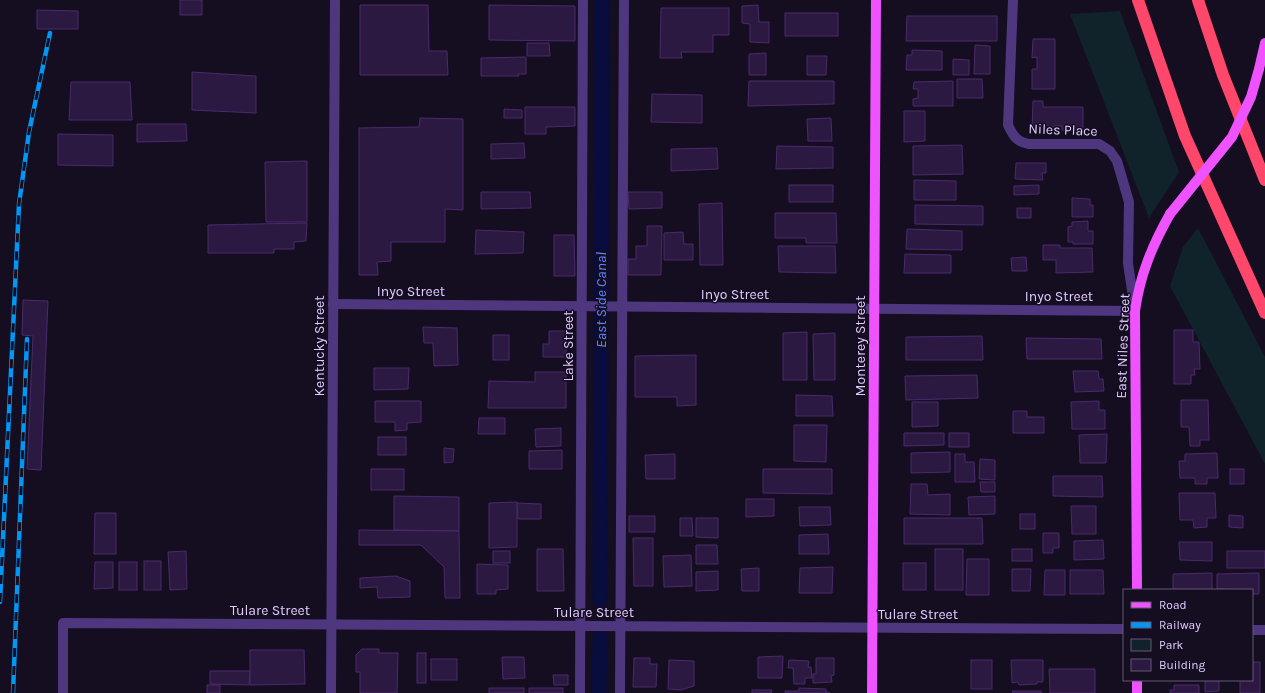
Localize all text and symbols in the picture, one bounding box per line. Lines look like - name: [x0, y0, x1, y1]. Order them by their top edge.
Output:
- street label: Niles Place: [1028, 120, 1098, 140]
- water label: East Side Canal: [592, 252, 610, 348]
- street label: Inyo Street: [377, 283, 445, 300]
- street label: Inyo Street: [701, 286, 769, 303]
- street label: Inyo Street: [1025, 288, 1093, 305]
- street label: East Niles Street: [1113, 293, 1133, 399]
- street label: Kentucky Street: [311, 295, 328, 397]
- street label: Monterey Street: [852, 296, 869, 396]
- street label: Lake Street: [560, 310, 577, 382]
- legend: [1123, 589, 1253, 681]
- text: Road: [1159, 598, 1187, 612]
- street label: Tulare Street: [230, 602, 310, 619]
- street label: Tulare Street: [554, 604, 634, 621]
- street label: Tulare Street: [878, 606, 958, 623]
- text: Railway: [1159, 618, 1201, 632]
- text: Park: [1159, 638, 1184, 652]
- text: Building: [1159, 658, 1206, 672]

